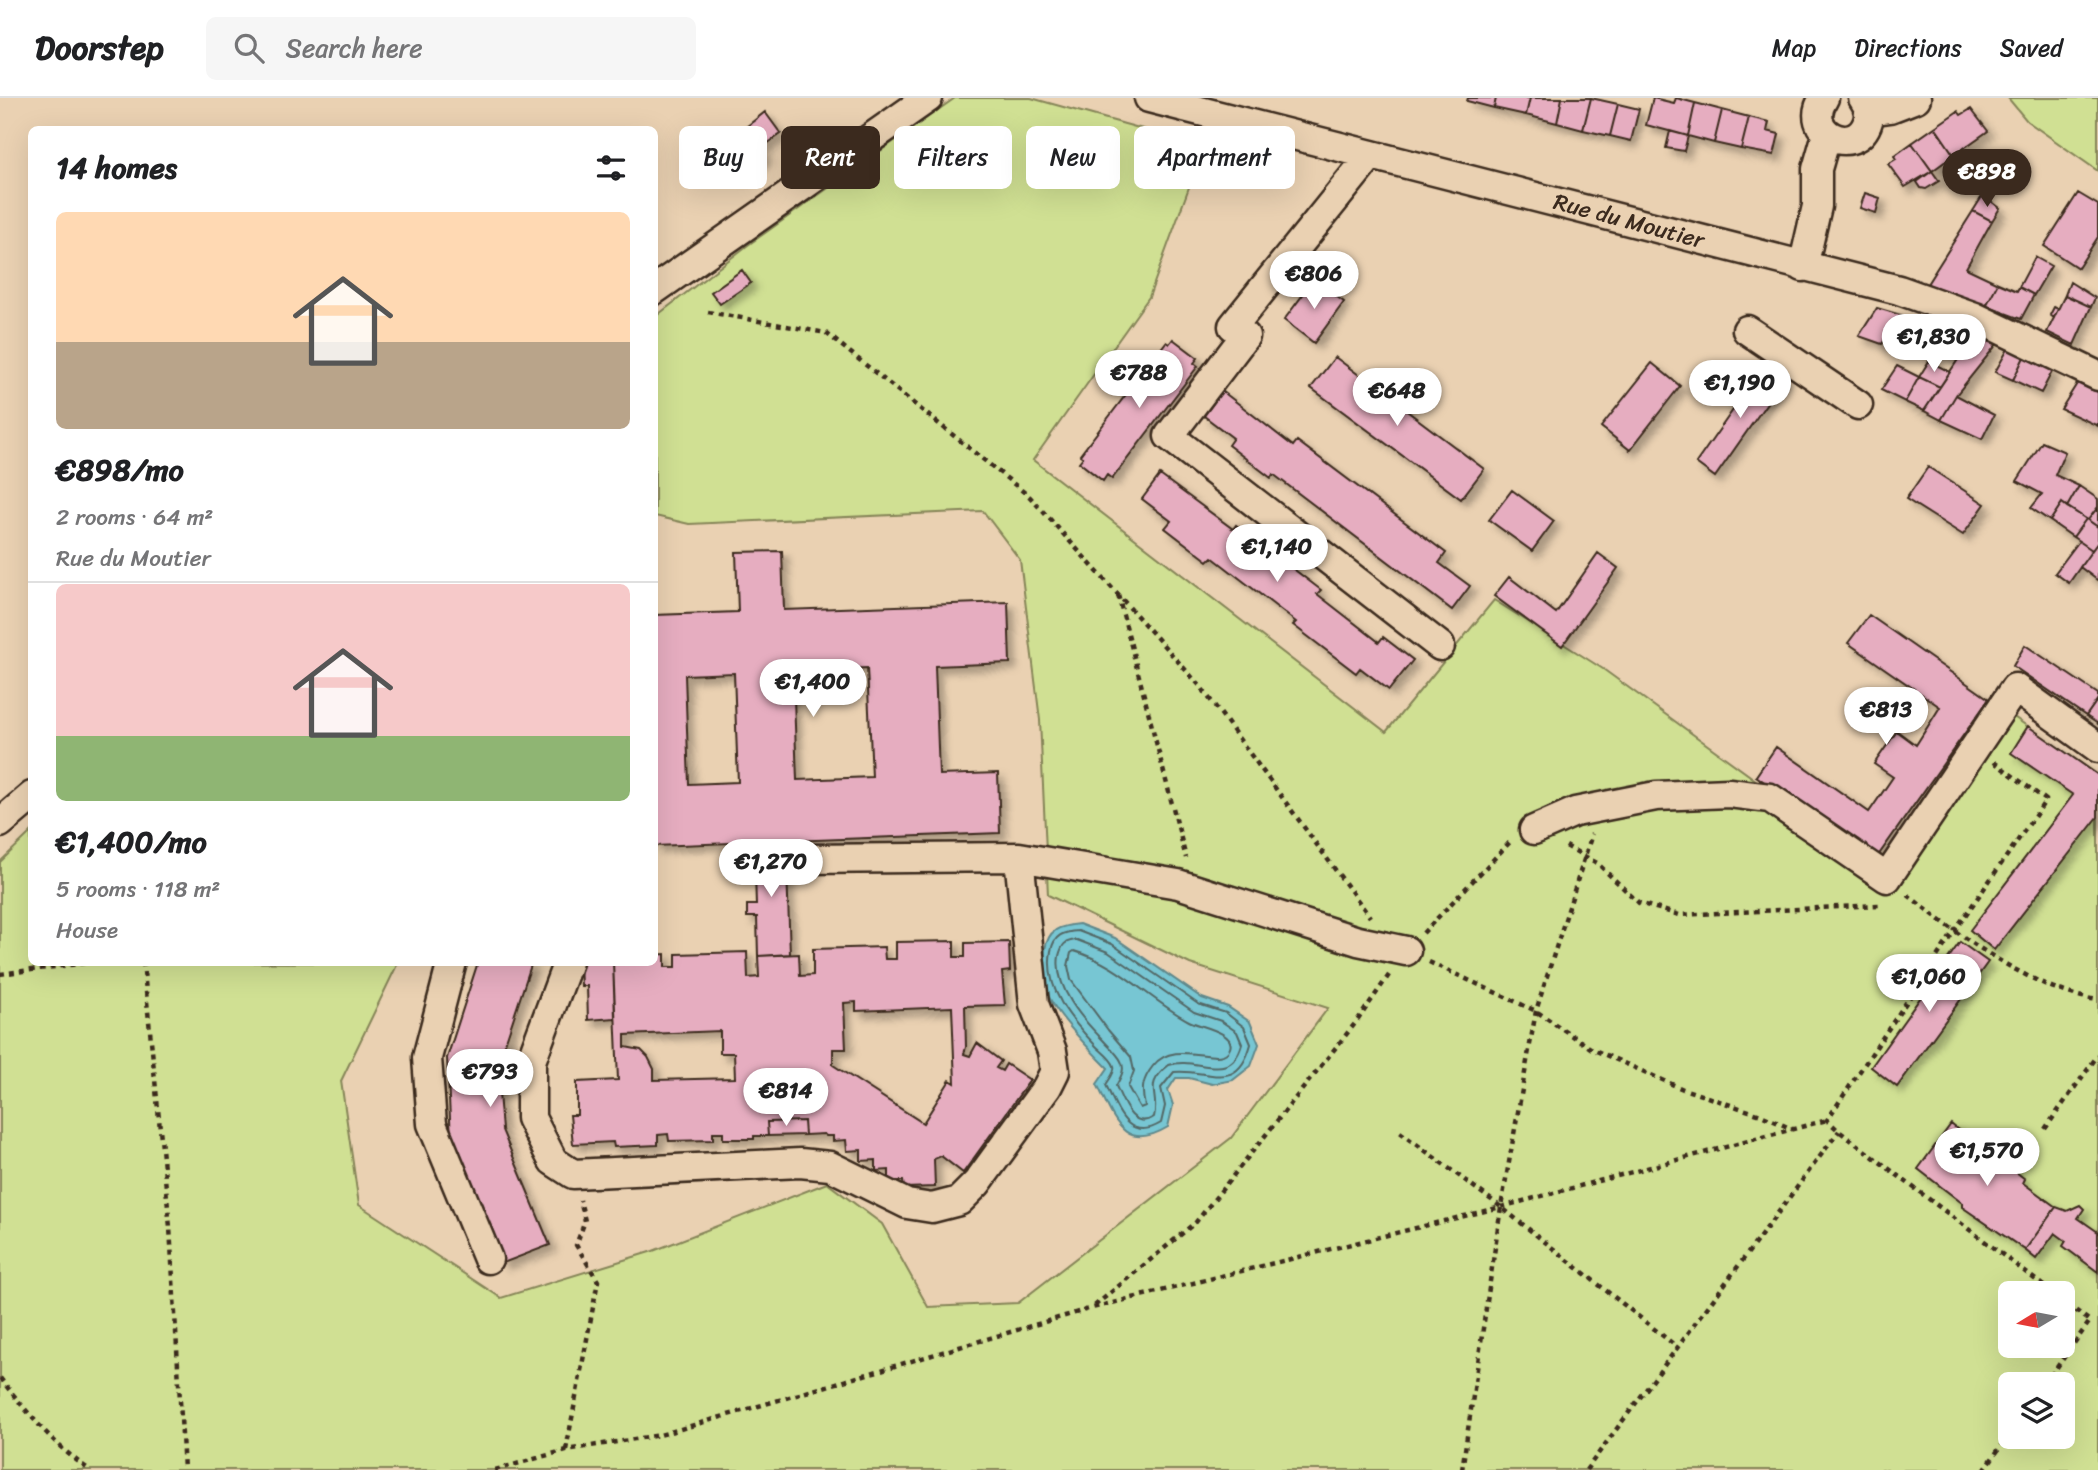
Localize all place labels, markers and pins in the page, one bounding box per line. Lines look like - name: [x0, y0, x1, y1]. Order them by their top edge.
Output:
- pin: €898: [1946, 150, 2028, 209]
- pin: €806: [1273, 252, 1355, 311]
- pin: €1,830: [1877, 314, 1991, 374]
- pin: €788: [1098, 350, 1180, 410]
- pin: €1,190: [1683, 360, 1797, 420]
- pin: €648: [1356, 368, 1438, 428]
- pin: €1,140: [1220, 524, 1334, 584]
- pin: €1,400: [756, 660, 870, 719]
- pin: €813: [1845, 688, 1927, 747]
- pin: €1,270: [714, 840, 828, 899]
- pin: €1,060: [1872, 954, 1986, 1014]
- pin: €793: [449, 1049, 531, 1109]
- pin: €814: [745, 1068, 827, 1128]
- pin: €1,570: [1930, 1128, 2044, 1188]

